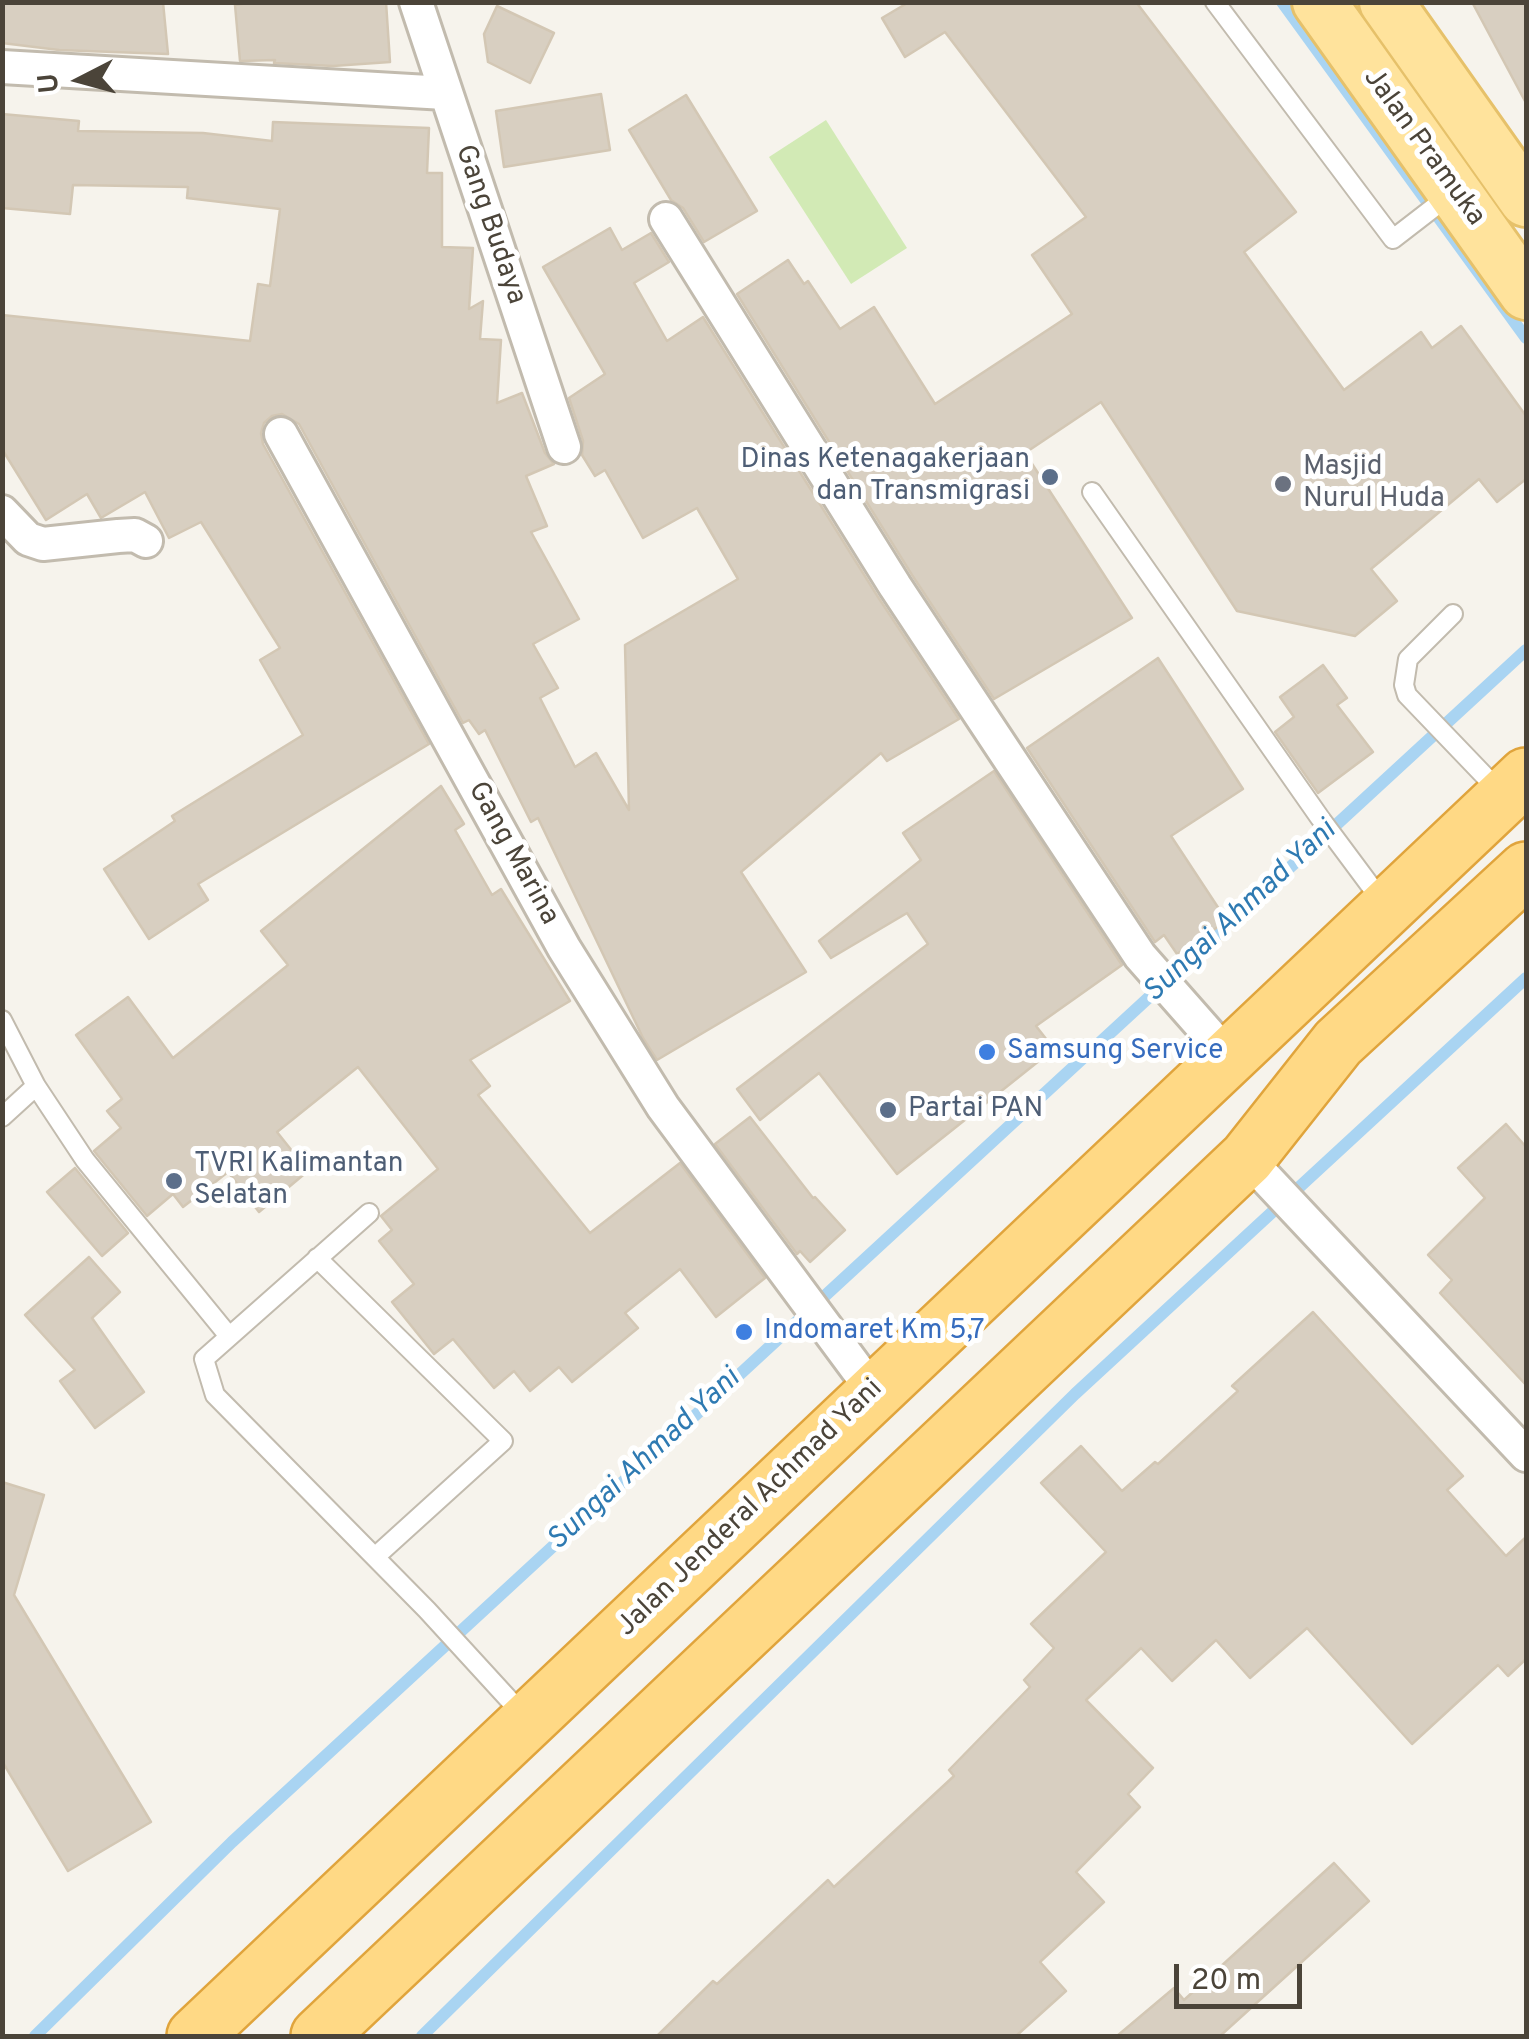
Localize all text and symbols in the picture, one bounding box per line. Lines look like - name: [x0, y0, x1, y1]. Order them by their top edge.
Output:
- north arrow: [30, 30, 130, 130]
- street label: Jalan Pramuka: [1355, 63, 1491, 233]
- text: U: [31, 71, 69, 95]
- street label: Gang Budaya: [446, 141, 532, 309]
- place label: Dinas Ketenagakerjaan dan Transmigrasi: [741, 444, 1030, 510]
- place label: Masjid Nurul Huda: [1303, 451, 1445, 517]
- marker: Dinas Ketenagakerjaan dan Transmigrasi: [1039, 466, 1061, 488]
- marker: Masjid Nurul Huda: [1272, 473, 1294, 495]
- street label: Gang Marina: [459, 777, 565, 931]
- water label: Sungai Ahmad Yani: [1137, 814, 1345, 1012]
- place label: Samsung Service: [1007, 1035, 1223, 1069]
- marker: Samsung Service: [976, 1041, 998, 1063]
- place label: Partai PAN: [908, 1093, 1043, 1127]
- marker: Partai PAN: [877, 1099, 899, 1121]
- place label: TVRI Kalimantan Selatan: [194, 1148, 404, 1214]
- marker: TVRI Kalimantan Selatan: [163, 1170, 185, 1192]
- place label: Indomaret Km 5,7: [764, 1315, 985, 1349]
- marker: Indomaret Km 5,7: [733, 1321, 755, 1343]
- water label: Sungai Ahmad Yani: [541, 1362, 749, 1560]
- street label: Jalan Jenderal Achmad Yani: [611, 1373, 891, 1645]
- scale bar: [1179, 1944, 1306, 2006]
- text: 20 m: [1191, 1963, 1261, 2000]

